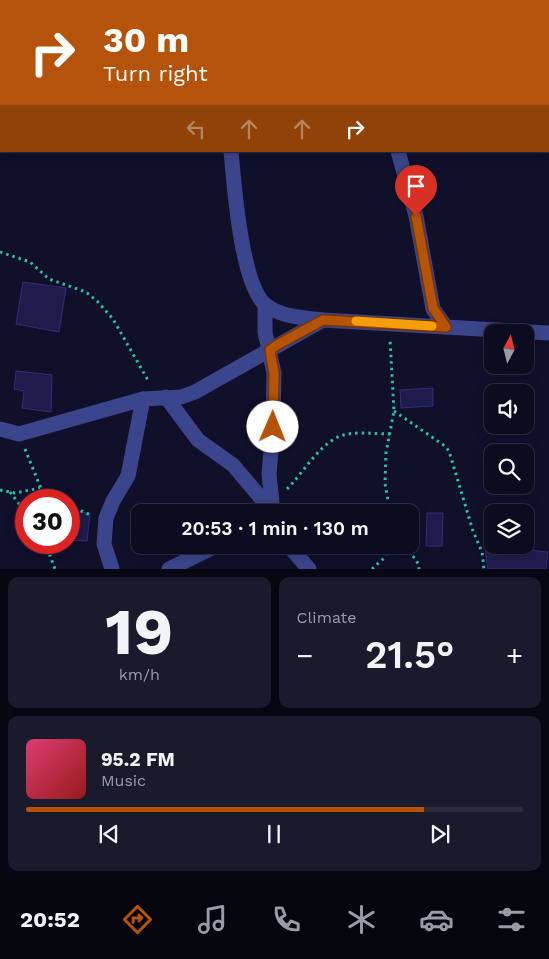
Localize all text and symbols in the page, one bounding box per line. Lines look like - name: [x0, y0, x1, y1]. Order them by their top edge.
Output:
- text: 30 m: [103, 19, 189, 61]
- icon: right: [20, 20, 85, 85]
- text: Turn right: [103, 61, 208, 86]
- icon: left: [182, 115, 210, 143]
- icon: ahead: [235, 115, 263, 143]
- icon: ahead: [288, 115, 316, 143]
- icon: right: [341, 115, 369, 143]
- pin: [395, 165, 437, 216]
- icon: arrive: [402, 172, 430, 200]
- north arrow: [484, 324, 534, 374]
- map controls: [484, 324, 534, 554]
- button: sound: [484, 384, 534, 434]
- position arrow: [246, 400, 298, 452]
- button: search: [484, 444, 534, 494]
- speed limit sign: 30: [15, 489, 80, 554]
- button: layers: [484, 504, 534, 554]
- text: 20:53 · 1 min · 130 m: [181, 517, 369, 540]
- text: 19: [105, 594, 173, 670]
- text: Climate: [297, 608, 357, 627]
- text: 21.5°: [365, 633, 454, 677]
- text: −: [297, 639, 313, 672]
- text: +: [506, 639, 523, 672]
- text: km/h: [119, 665, 160, 684]
- text: 95.2 FM: [101, 748, 175, 771]
- text: Music: [101, 771, 146, 790]
- icon: previous: [95, 820, 123, 848]
- icon: pause: [260, 820, 288, 848]
- icon: next: [426, 820, 454, 848]
- icon: directions: [120, 902, 155, 937]
- icon: music: [195, 902, 230, 937]
- icon: phone: [269, 902, 304, 937]
- icon: climate: [344, 902, 379, 937]
- icon: car: [419, 902, 454, 937]
- icon: filters: [494, 902, 529, 937]
- text: 20:52: [20, 907, 80, 932]

